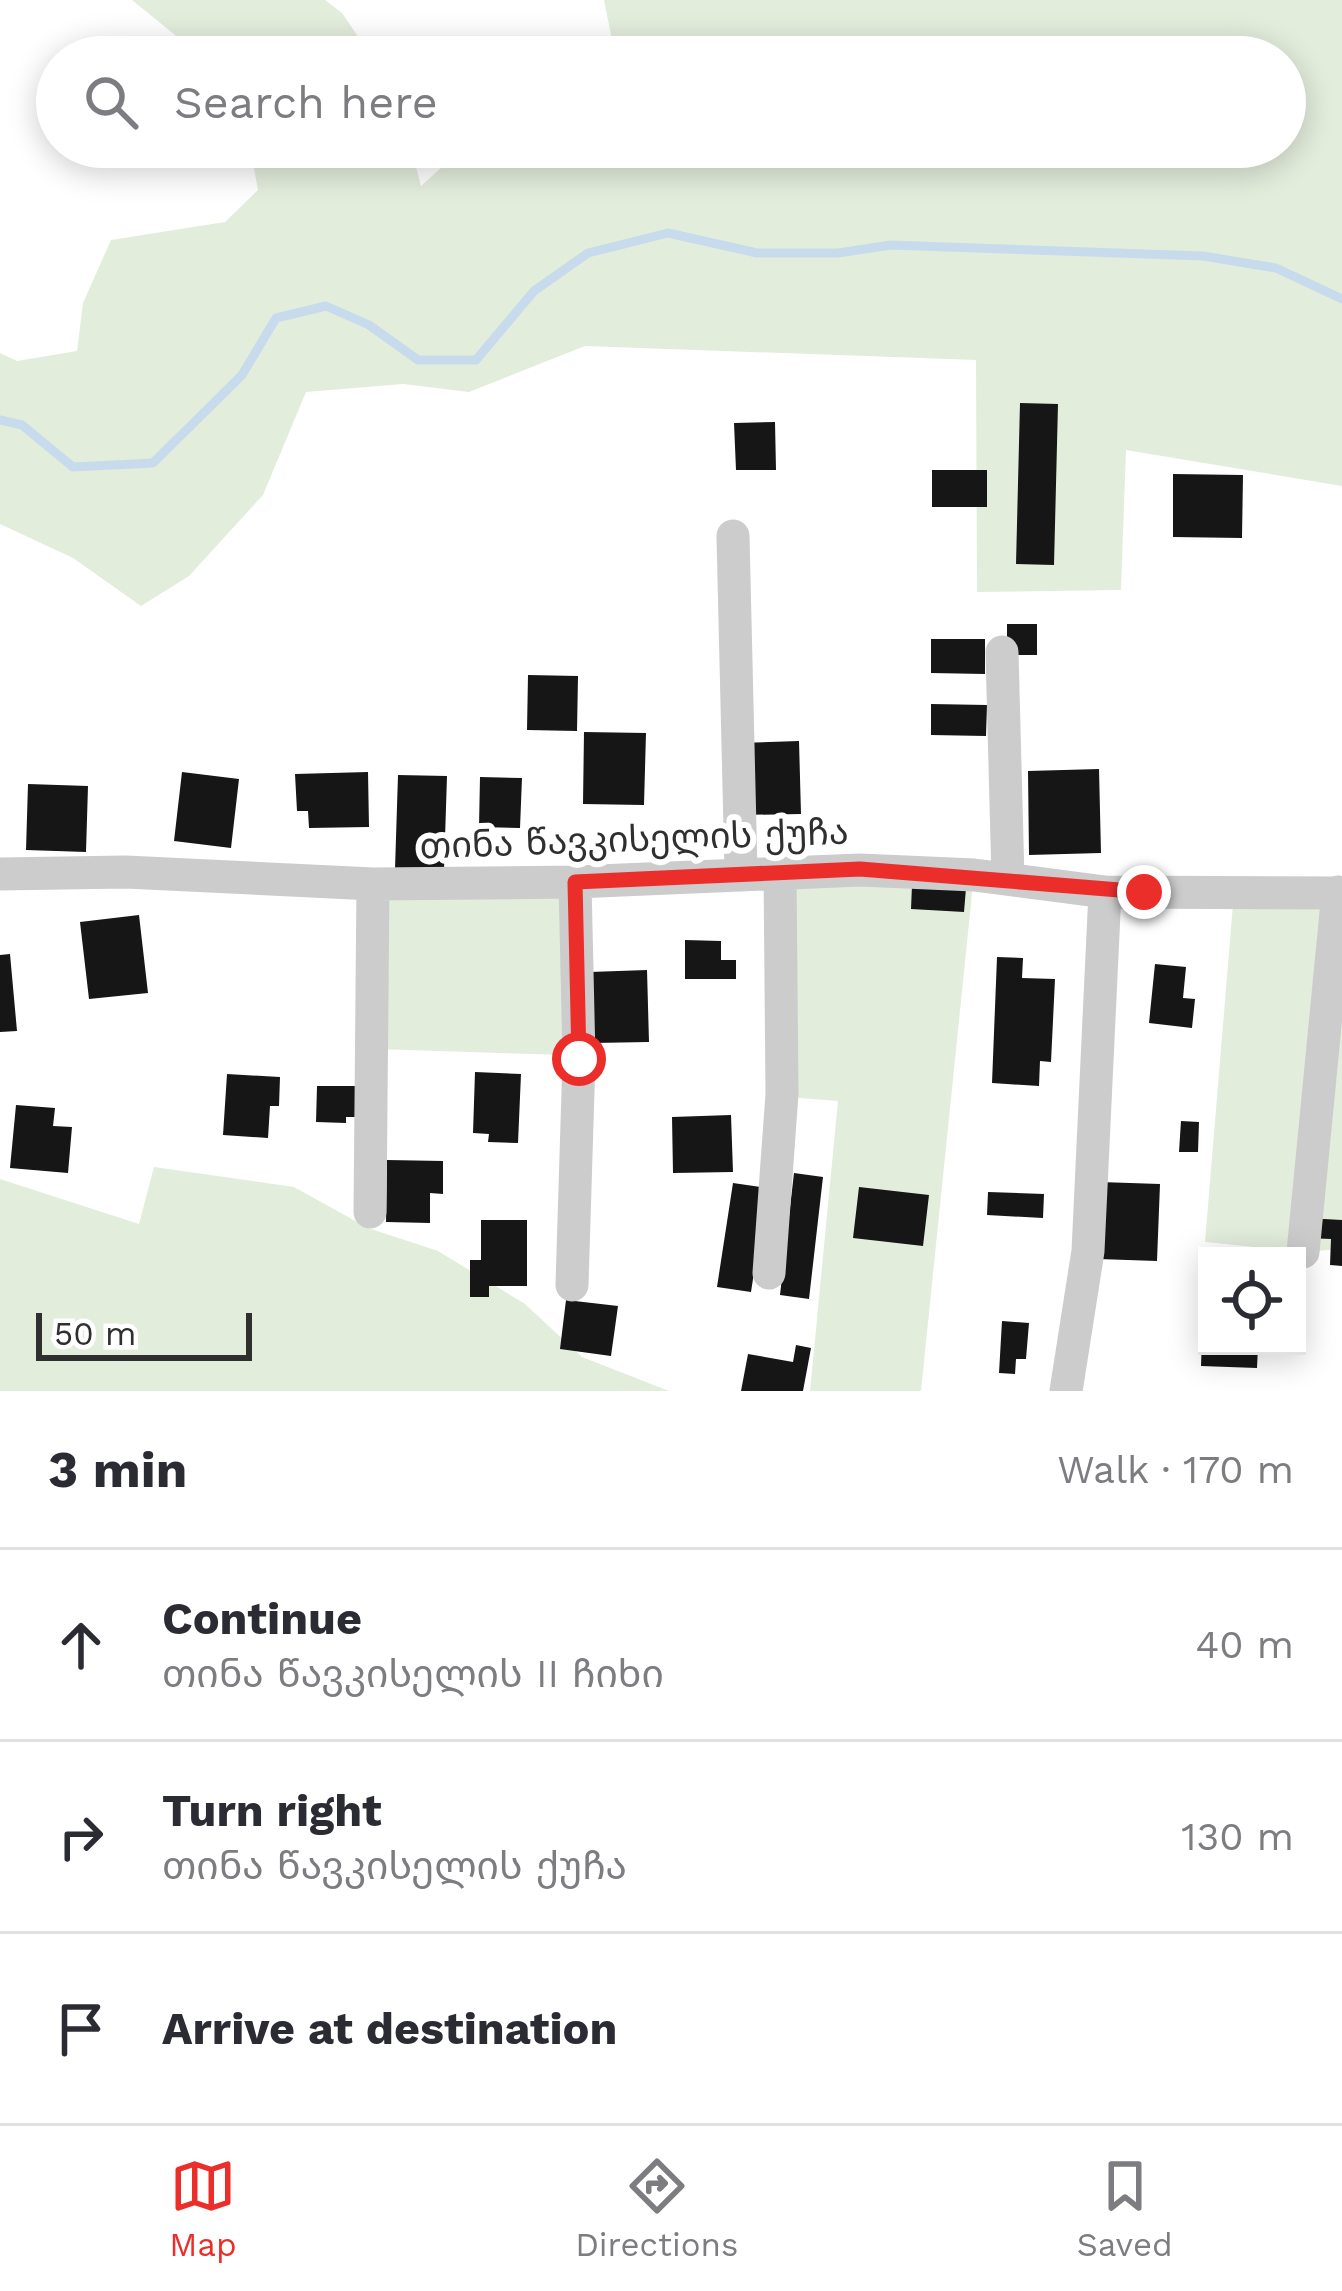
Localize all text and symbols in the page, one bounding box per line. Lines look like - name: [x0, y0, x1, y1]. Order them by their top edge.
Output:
- search box: [36, 36, 1306, 168]
- icon: search: [78, 69, 144, 135]
- text: Search here: [174, 76, 438, 129]
- street label: თინა წავკისელის ქუჩა: [419, 811, 849, 868]
- route end: [1117, 865, 1171, 919]
- route start: [552, 1032, 606, 1086]
- map controls: [1198, 1247, 1306, 1355]
- button: locate: [1198, 1247, 1306, 1355]
- scale bar: [36, 1307, 252, 1360]
- text: 50 m: [54, 1314, 136, 1353]
- text: 3 min: [48, 1440, 187, 1499]
- text: Walk · 170 m: [1057, 1447, 1294, 1492]
- text: Continue: [162, 1592, 362, 1645]
- icon: ahead: [48, 1612, 114, 1678]
- text: 40 m: [1195, 1622, 1294, 1667]
- text: თინა წავკისელის II ჩიხი: [162, 1651, 664, 1696]
- text: Turn right: [162, 1784, 382, 1837]
- icon: right: [48, 1804, 114, 1870]
- text: 130 m: [1181, 1814, 1294, 1859]
- text: თინა წავკისელის ქუჩა: [162, 1843, 627, 1888]
- icon: arrive: [48, 1996, 114, 2062]
- text: Arrive at destination: [162, 2002, 617, 2055]
- tab: Map: [169, 2153, 237, 2264]
- tab: Directions: [575, 2153, 738, 2264]
- tab: Saved: [1077, 2153, 1173, 2264]

